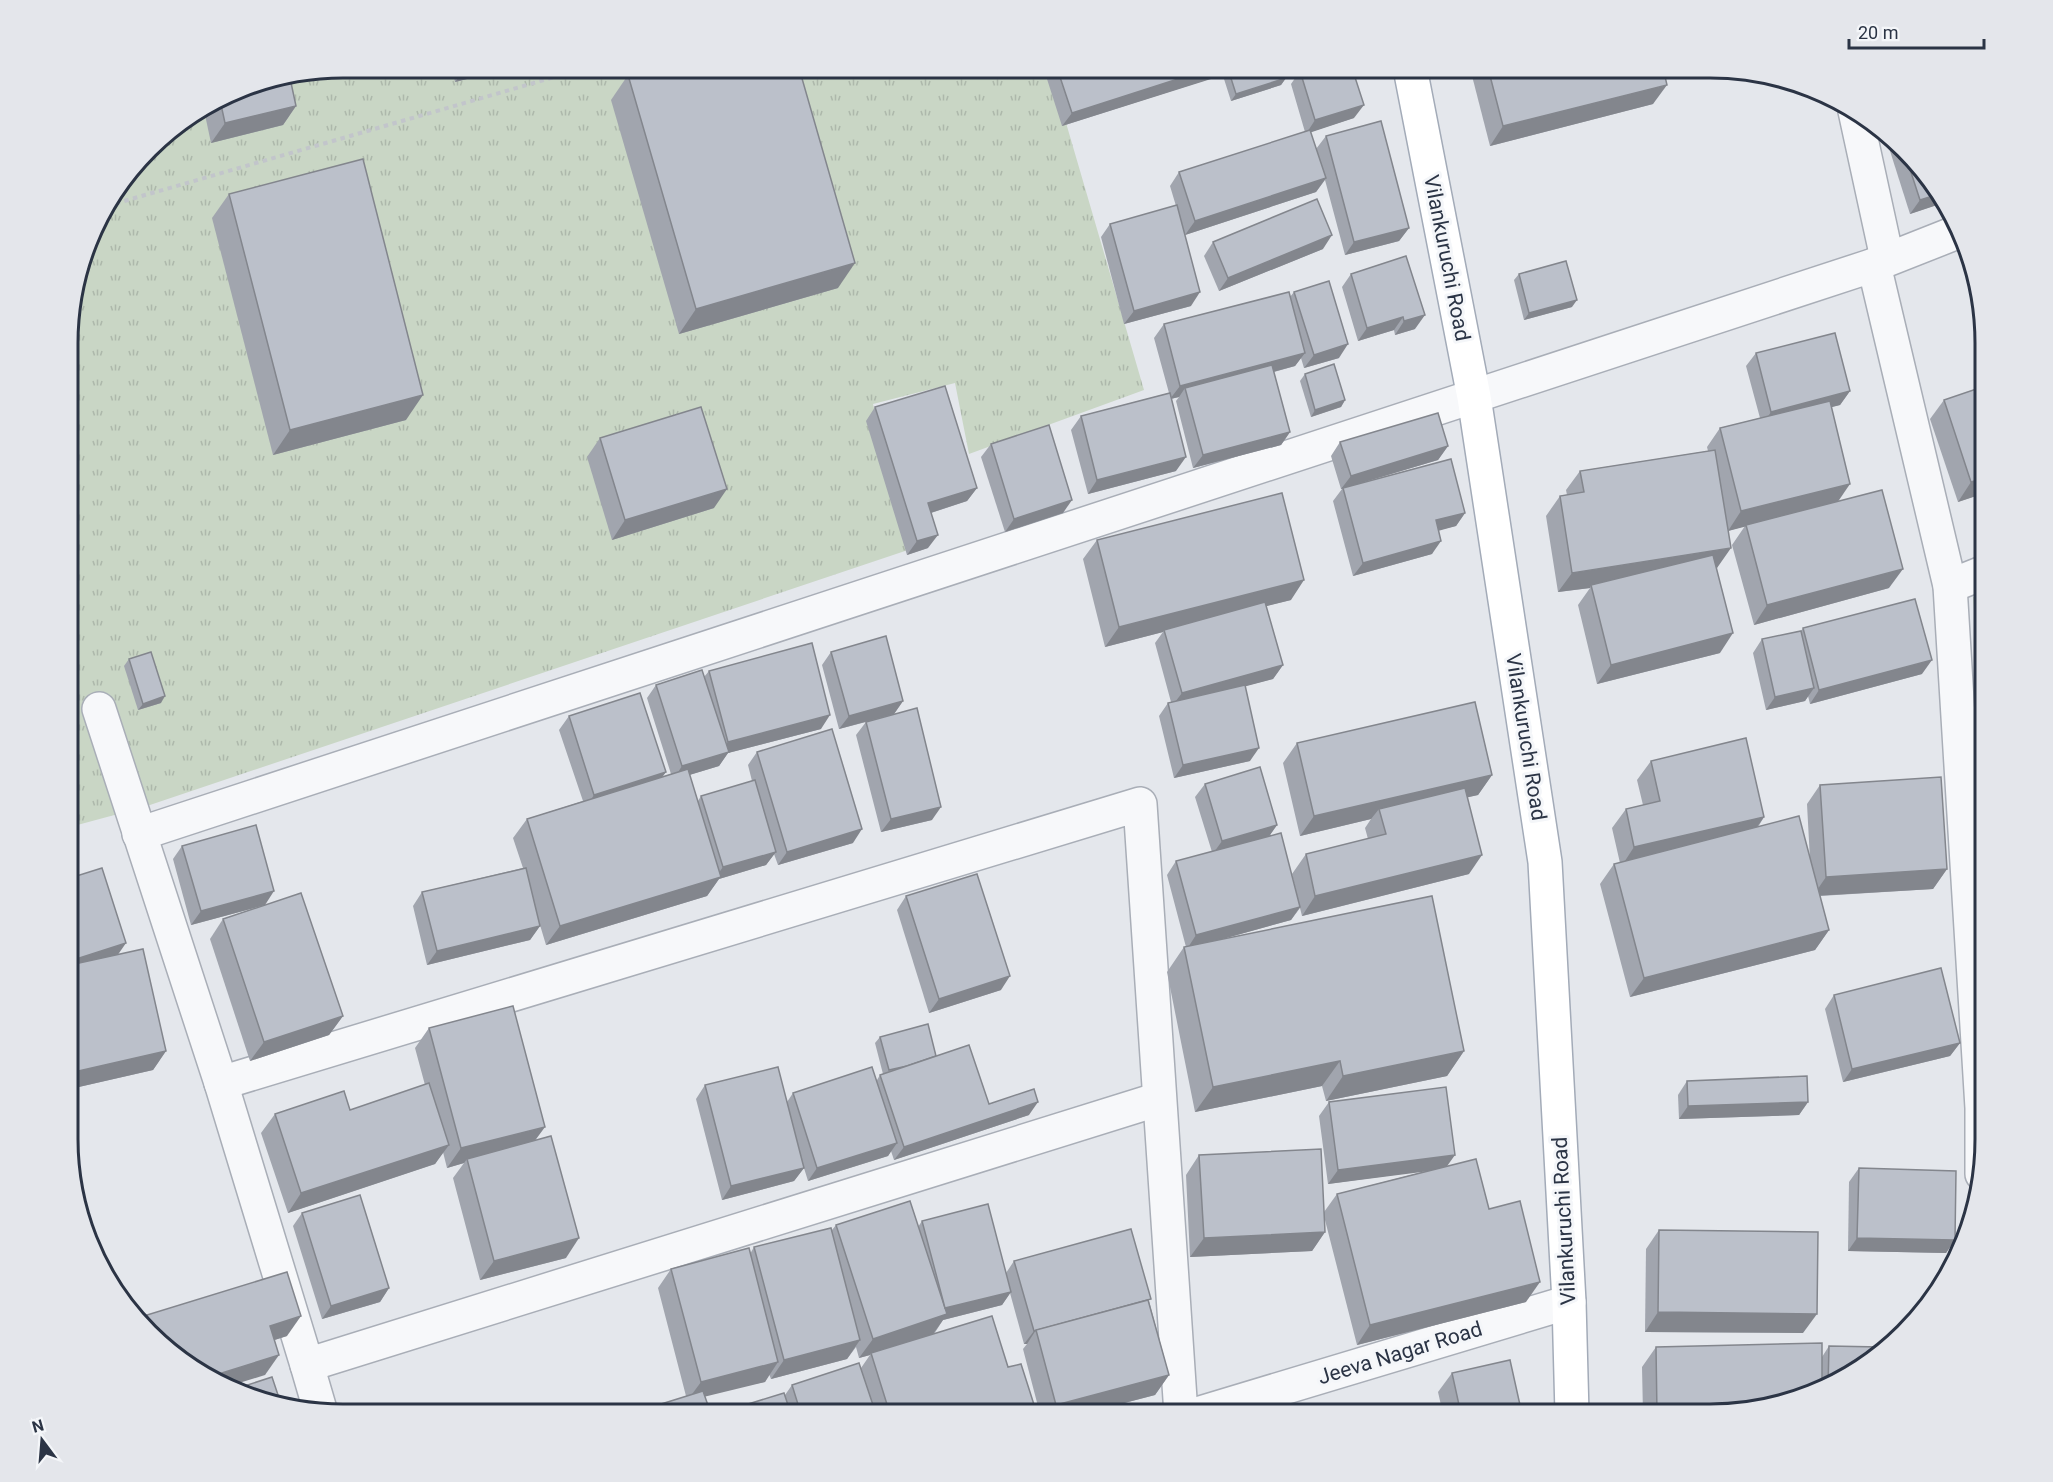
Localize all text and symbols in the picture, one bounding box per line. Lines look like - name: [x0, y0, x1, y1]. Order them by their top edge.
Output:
- scale bar: [1849, 12, 1984, 50]
- text: 20 m: [1858, 22, 1898, 43]
- street label: Vilankuruchi Road: [1419, 173, 1475, 343]
- street label: Vilankuruchi Road: [1501, 652, 1551, 822]
- street label: Vilankuruchi Road: [1548, 1136, 1580, 1306]
- street label: Jeeva Nagar Road: [1315, 1317, 1485, 1389]
- north arrow: [12, 1410, 72, 1470]
- text: N: [30, 1415, 46, 1437]

